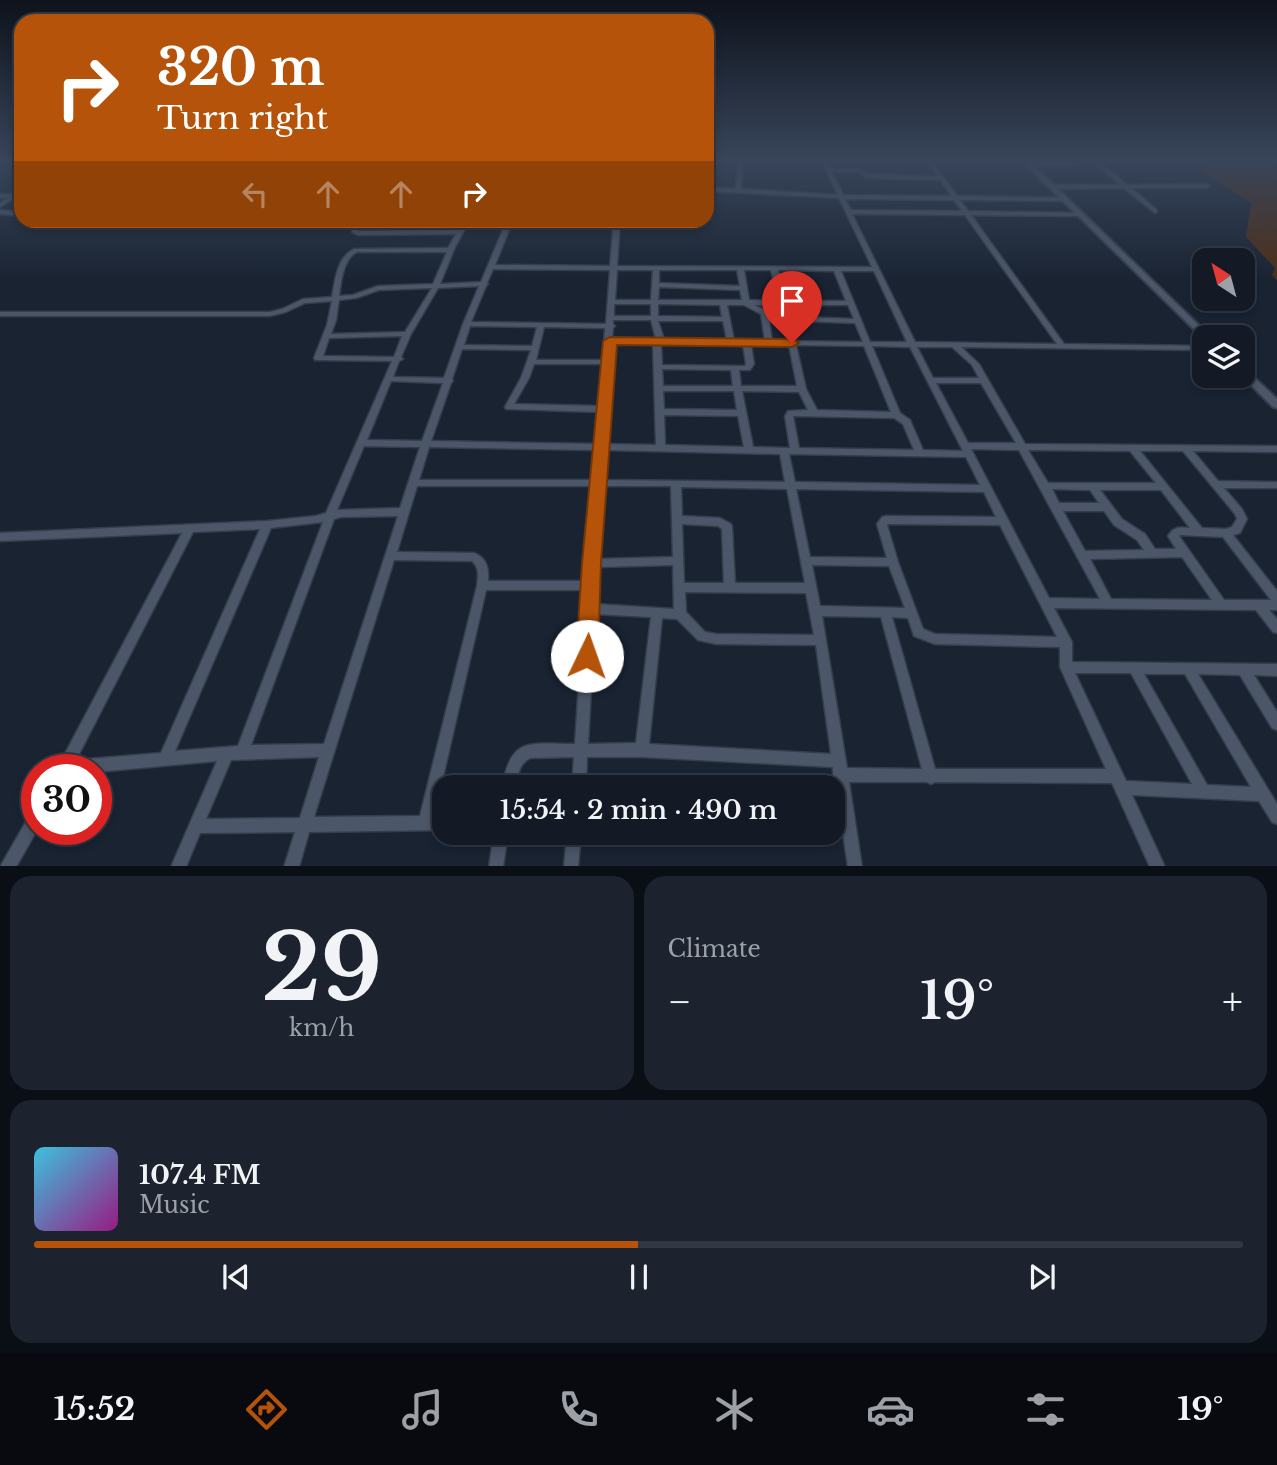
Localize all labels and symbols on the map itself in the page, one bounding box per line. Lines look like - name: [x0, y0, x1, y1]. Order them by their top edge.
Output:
- north arrow: [1192, 248, 1255, 312]
- pin: [762, 271, 822, 343]
- position arrow: [550, 619, 624, 693]
- speed limit sign: 30: [21, 754, 112, 845]

